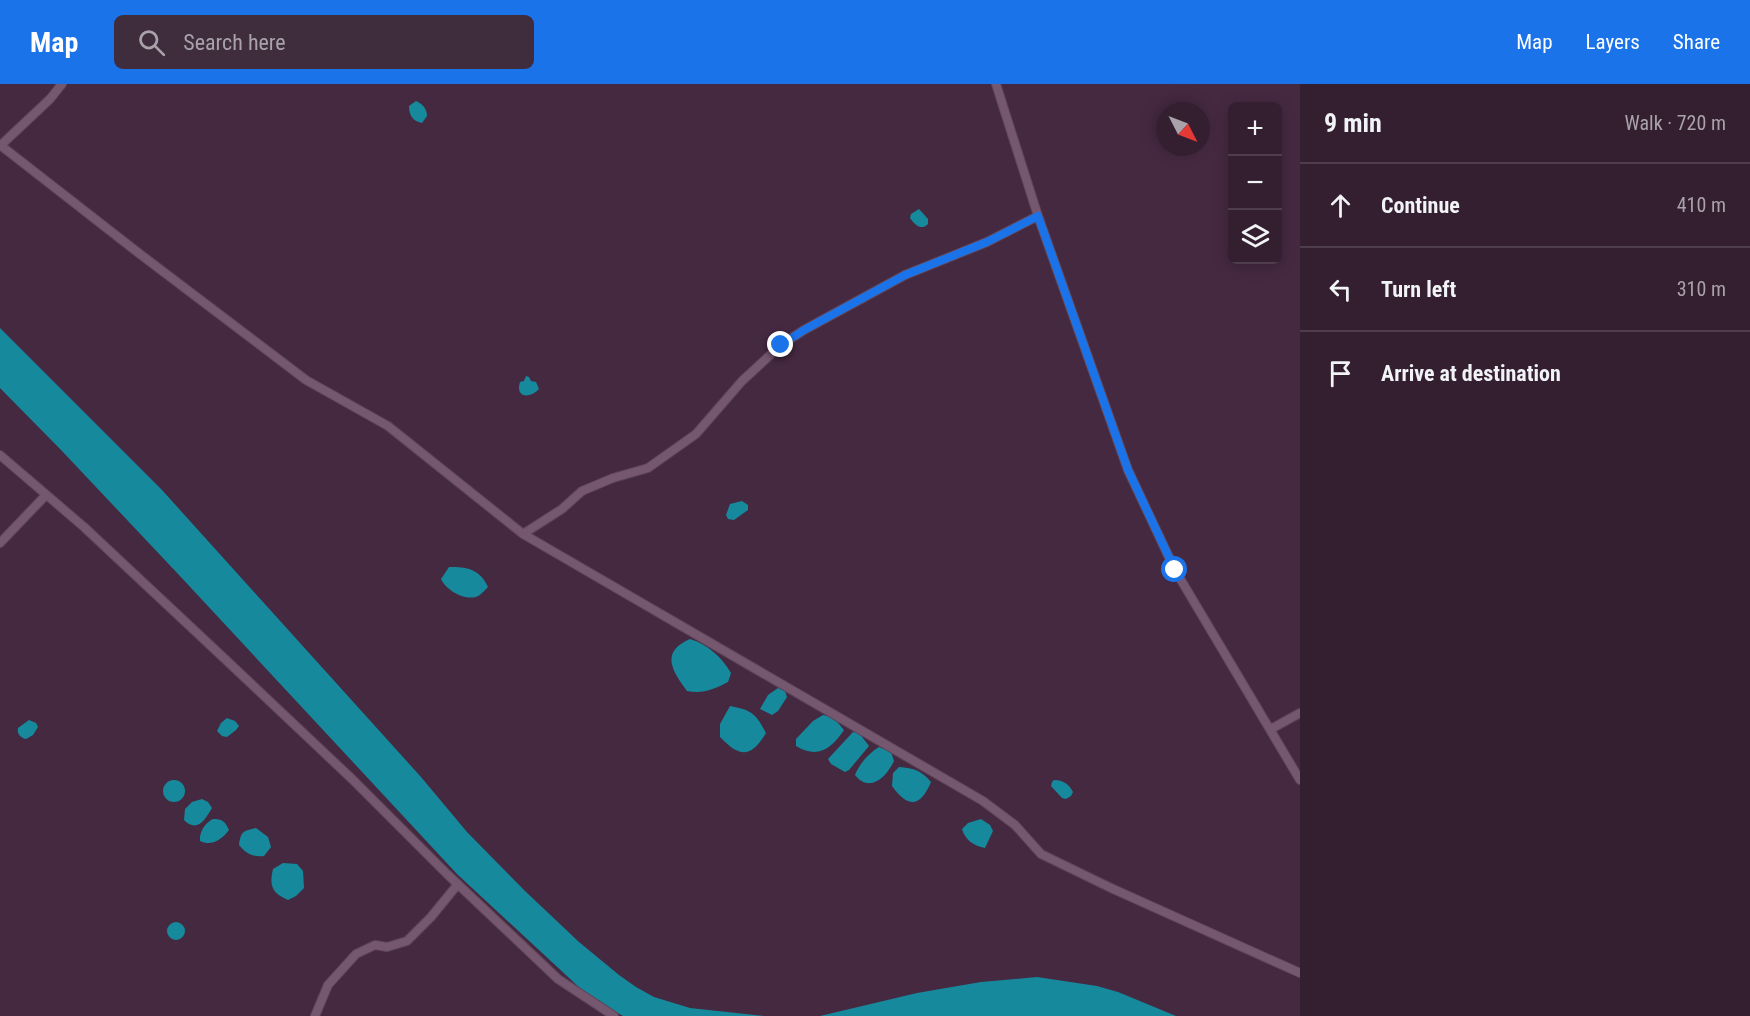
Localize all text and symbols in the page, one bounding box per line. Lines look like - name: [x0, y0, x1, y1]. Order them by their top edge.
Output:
- search box: [114, 15, 534, 69]
- text: Map: [30, 26, 78, 59]
- icon: search: [135, 26, 168, 59]
- text: Search here: [183, 30, 286, 55]
- text: Map: [1516, 30, 1553, 54]
- text: Layers: [1586, 30, 1640, 54]
- text: Share: [1673, 30, 1720, 54]
- north arrow: [1156, 102, 1210, 156]
- map controls: [1228, 102, 1282, 264]
- button: +: [1228, 102, 1282, 156]
- text: 9 min: [1324, 108, 1382, 138]
- text: Walk · 720 m: [1625, 111, 1726, 135]
- button: −: [1228, 156, 1282, 210]
- icon: ahead: [1324, 189, 1357, 222]
- text: Continue: [1381, 193, 1460, 218]
- text: 410 m: [1677, 193, 1726, 217]
- button: layers: [1228, 210, 1282, 264]
- icon: left: [1324, 273, 1357, 306]
- text: Turn left: [1381, 277, 1456, 302]
- text: 310 m: [1677, 277, 1726, 301]
- route end: [767, 331, 793, 357]
- icon: arrive: [1324, 357, 1357, 390]
- text: Arrive at destination: [1381, 361, 1561, 386]
- route start: [1161, 556, 1187, 582]

